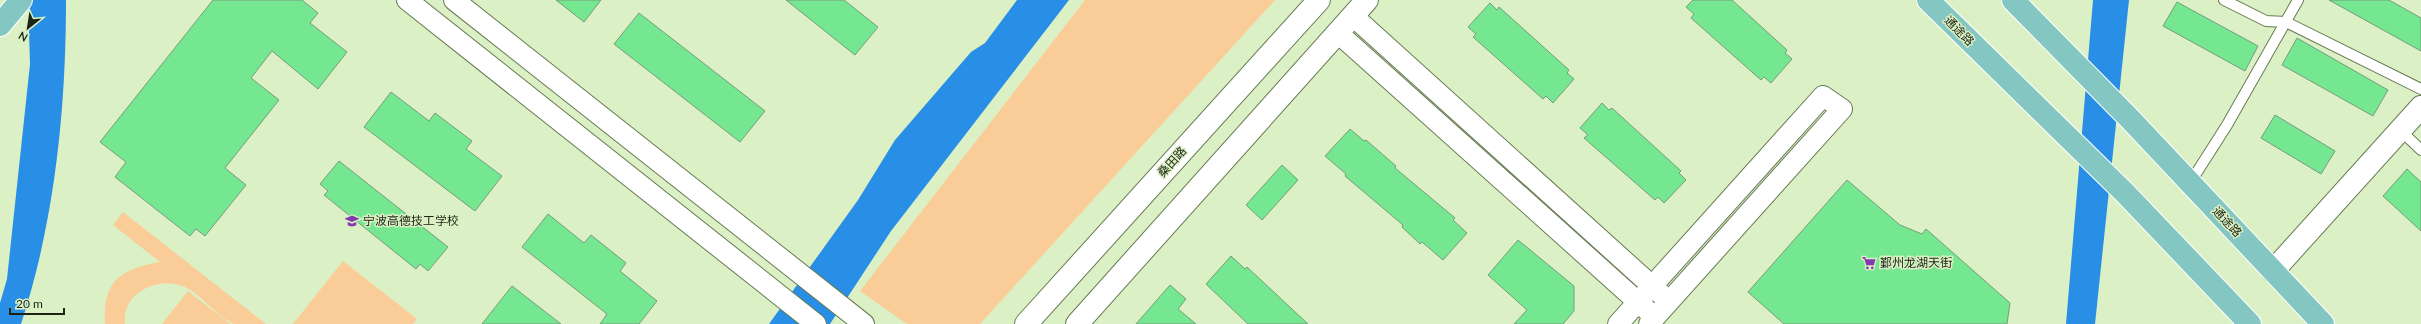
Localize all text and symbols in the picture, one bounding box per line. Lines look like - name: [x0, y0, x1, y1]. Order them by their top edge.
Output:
- north arrow: [8, 8, 48, 48]
- street label: 通途路: [1941, 13, 1977, 49]
- text: N: [16, 29, 30, 45]
- street label: 桑田路: [1154, 143, 1189, 180]
- street label: 通途路: [2210, 203, 2245, 240]
- school or university icon: 宁波高德技工学校: [344, 213, 360, 229]
- place label: 宁波高德技工学校: [363, 213, 459, 228]
- supermarket icon: 鄞州龙湖天街: [1861, 255, 1877, 271]
- place label: 鄞州龙湖天街: [1880, 255, 1952, 270]
- scale bar: [10, 290, 64, 316]
- text: 20 m: [16, 296, 43, 311]

